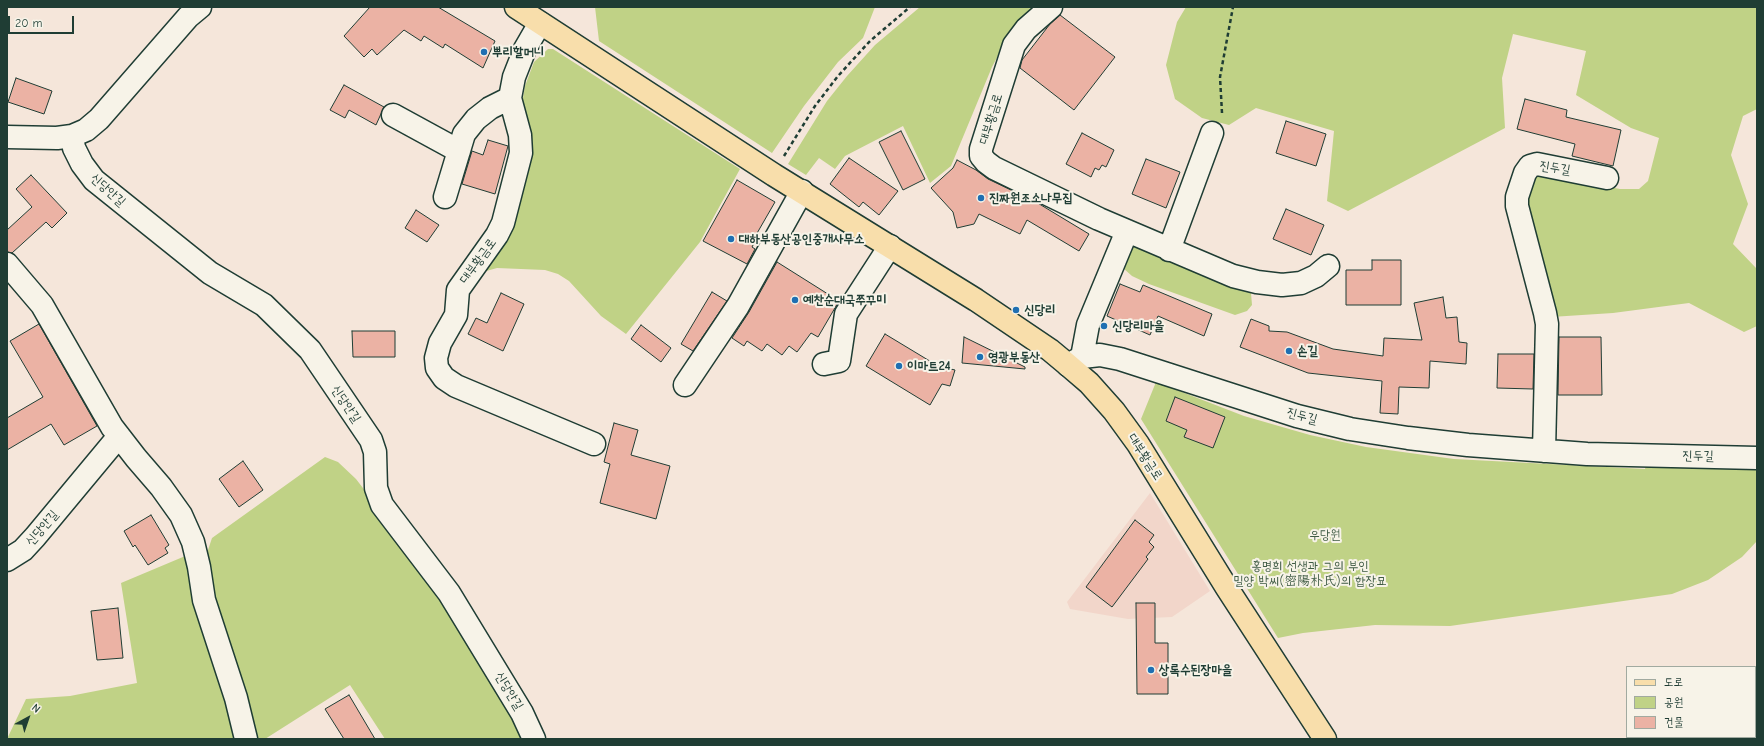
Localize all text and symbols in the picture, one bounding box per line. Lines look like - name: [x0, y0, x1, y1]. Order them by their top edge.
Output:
- scale bar: [10, 8, 76, 34]
- text: 20 m: [15, 16, 43, 30]
- place label: 뿌리할머니: [492, 44, 544, 60]
- marker: 뿌리할머니: [479, 47, 489, 57]
- street label: 대부황금로: [976, 92, 1006, 146]
- street label: 진두길: [1538, 158, 1572, 178]
- street label: 신당안길: [87, 170, 129, 210]
- place label: 진짜원조소나무집: [989, 190, 1073, 206]
- marker: 진짜원조소나무집: [976, 193, 986, 203]
- place label: 대하부동산공인중개사무소: [739, 231, 865, 247]
- marker: 대하부동산공인중개사무소: [726, 234, 736, 244]
- street label: 대부황금로: [456, 235, 500, 287]
- place label: 예찬순대국쭈꾸미: [803, 292, 887, 308]
- marker: 예찬순대국쭈꾸미: [790, 295, 800, 305]
- place label: 신당리: [1024, 302, 1055, 318]
- marker: 신당리: [1011, 305, 1021, 315]
- place label: 신당리마을: [1112, 318, 1164, 334]
- marker: 신당리마을: [1099, 321, 1109, 331]
- place label: 손길: [1297, 343, 1318, 359]
- marker: 손길: [1284, 346, 1294, 356]
- place label: 영광부동산: [988, 349, 1040, 365]
- marker: 영광부동산: [975, 352, 985, 362]
- place label: 이마트24: [907, 358, 951, 374]
- marker: 이마트24: [894, 361, 904, 371]
- street label: 신당안길: [328, 382, 364, 426]
- street label: 진두길: [1285, 404, 1319, 428]
- street label: 대부황금로: [1124, 431, 1166, 483]
- street label: 진두길: [1682, 448, 1714, 464]
- street label: 신당안길: [22, 507, 62, 549]
- park label: 우당원: [1309, 527, 1341, 543]
- park label: 홍명희 선생과 그의 부인 밀양 박씨(密陽朴氏)의 합장묘: [1233, 558, 1387, 589]
- place label: 상록수된장마을: [1159, 662, 1232, 678]
- marker: 상록수된장마을: [1146, 665, 1156, 675]
- legend: [1626, 666, 1756, 738]
- street label: 신당안길: [492, 669, 526, 713]
- text: 도로: [1664, 675, 1683, 689]
- text: 공원: [1664, 695, 1683, 709]
- north arrow: [8, 698, 48, 738]
- text: N: [29, 701, 43, 716]
- text: 건물: [1664, 715, 1683, 729]

